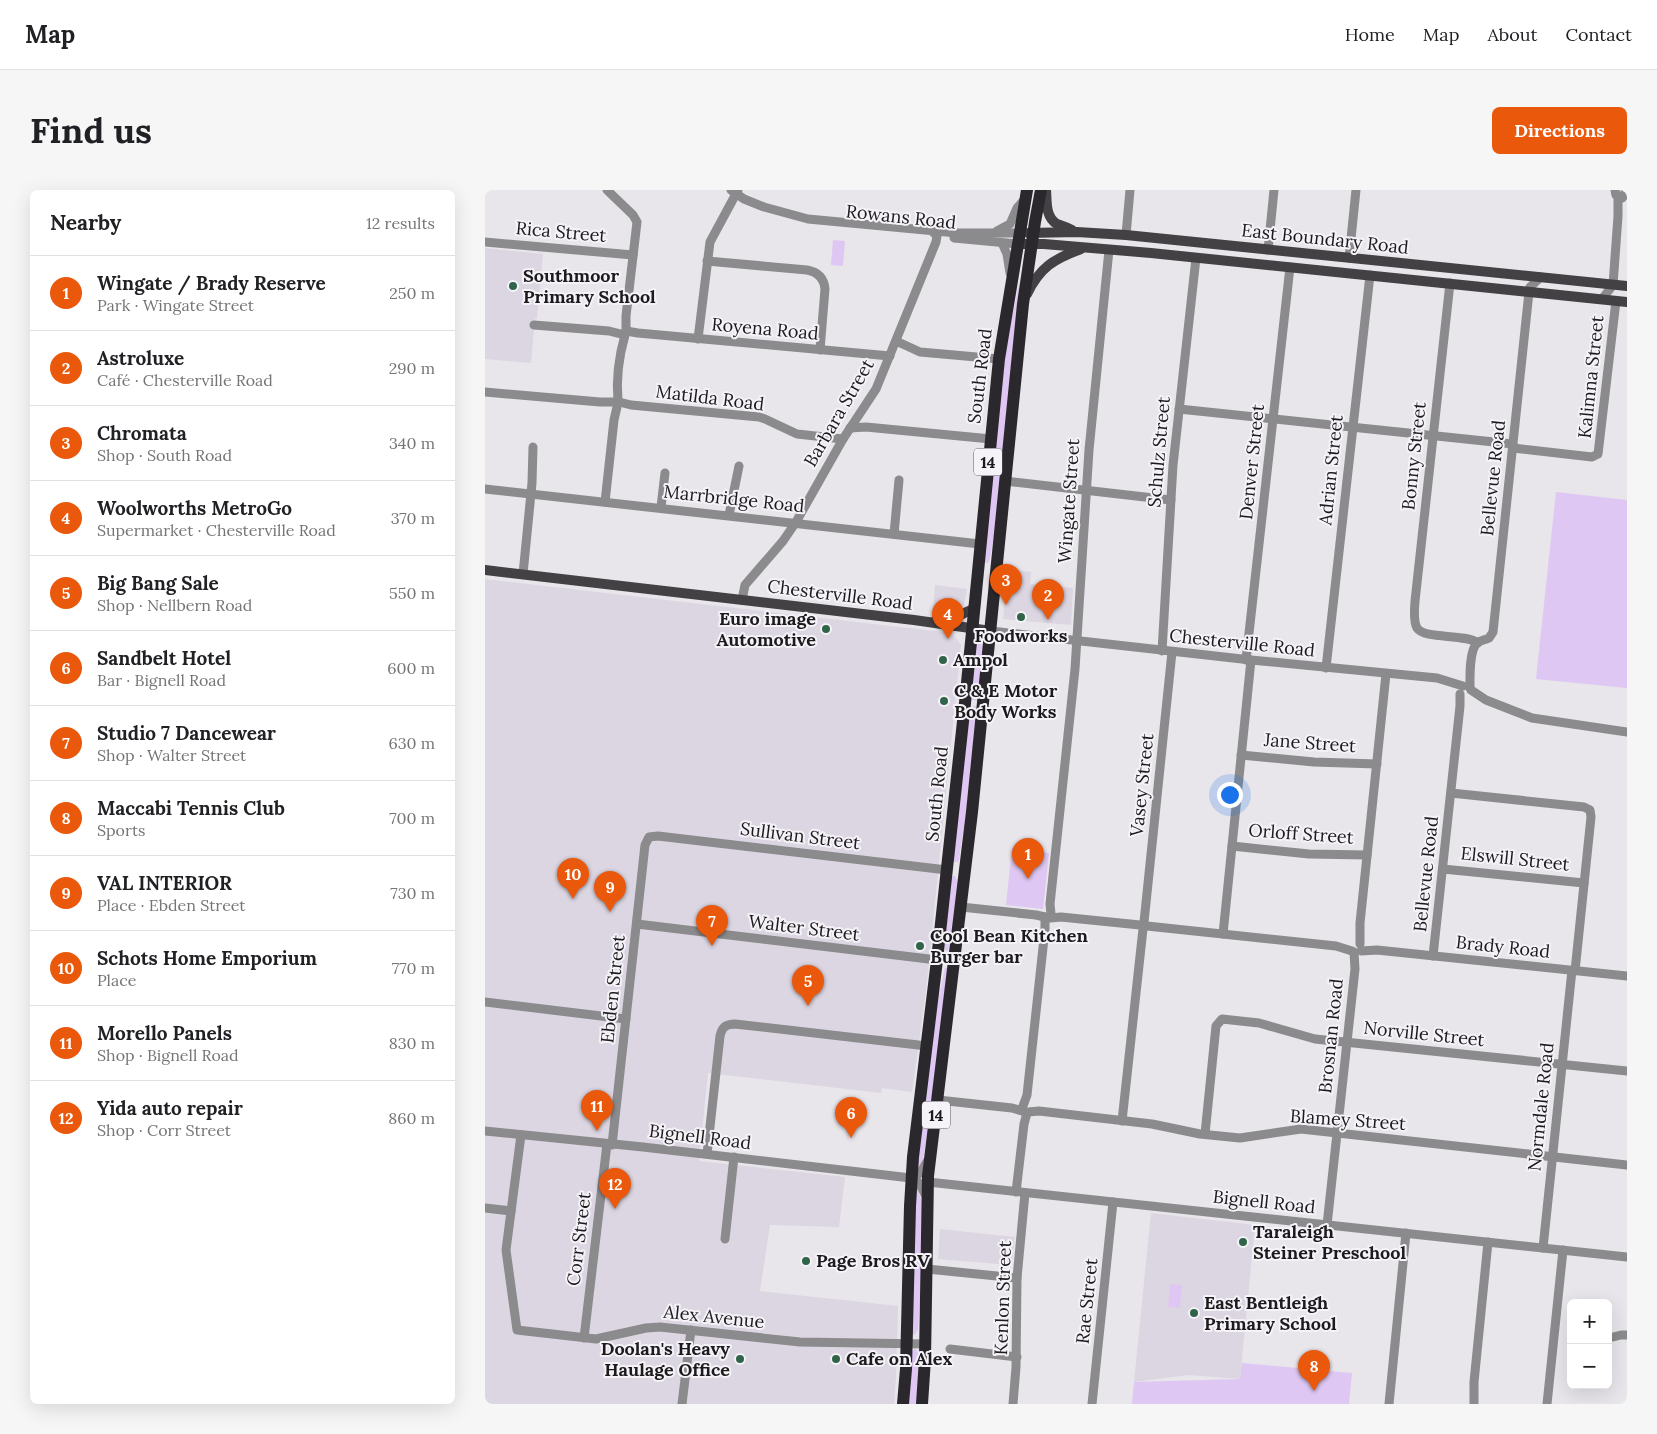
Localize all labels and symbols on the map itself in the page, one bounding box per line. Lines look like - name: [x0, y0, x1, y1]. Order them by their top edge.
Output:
- street label: Rowans Road: [845, 199, 958, 234]
- street label: Rica Street: [515, 216, 607, 247]
- street label: East Boundary Road: [1240, 218, 1410, 259]
- place label: Southmoor Primary School: [523, 264, 656, 308]
- marker: Southmoor Primary School: [507, 280, 519, 292]
- street label: Royena Road: [711, 312, 820, 345]
- street label: Kalimna Street: [1573, 314, 1608, 440]
- street label: South Road: [962, 327, 997, 425]
- street label: Barbara Street: [798, 355, 879, 471]
- street label: Matilda Road: [654, 379, 766, 416]
- street label: Schulz Street: [1142, 396, 1175, 508]
- street label: Bonny Street: [1396, 401, 1431, 511]
- street label: Denver Street: [1234, 403, 1269, 521]
- street label: Adrian Street: [1313, 414, 1348, 527]
- street label: Bellevue Road: [1475, 419, 1510, 537]
- street label: Wingate Street: [1053, 438, 1084, 564]
- road number: 14: [974, 448, 1002, 476]
- street label: Marrbridge Road: [662, 480, 806, 517]
- pin: 3: [990, 564, 1022, 605]
- street label: Chesterville Road: [766, 574, 914, 615]
- pin: 2: [1032, 579, 1064, 620]
- pin: 4: [932, 598, 964, 639]
- place label: Euro image Automotive: [717, 607, 816, 651]
- marker: Foodworks: [1015, 611, 1027, 623]
- marker: Euro image Automotive: [820, 623, 832, 635]
- street label: Chesterville Road: [1168, 623, 1316, 662]
- place label: Foodworks: [975, 624, 1068, 647]
- place label: Ampol: [953, 648, 1008, 671]
- marker: Ampol: [937, 654, 949, 666]
- place label: C & E Motor Body Works: [954, 679, 1058, 723]
- marker: C & E Motor Body Works: [938, 695, 950, 707]
- street label: Jane Street: [1262, 728, 1357, 757]
- street label: Vasey Street: [1125, 732, 1158, 839]
- street label: South Road: [920, 745, 953, 843]
- your location: [1217, 782, 1243, 808]
- street label: Bellevue Road: [1408, 815, 1443, 933]
- street label: Sullivan Street: [739, 817, 861, 854]
- street label: Orloff Street: [1248, 818, 1354, 849]
- pin: 1: [1012, 838, 1044, 879]
- street label: Elswill Street: [1459, 841, 1571, 876]
- pin: 10: [557, 858, 589, 899]
- pin: 9: [594, 871, 626, 912]
- pin: 7: [696, 905, 728, 946]
- street label: Walter Street: [747, 909, 861, 946]
- place label: Cool Bean Kitchen Burger bar: [930, 924, 1089, 968]
- street label: Brady Road: [1455, 930, 1552, 963]
- street label: Ebden Street: [595, 934, 630, 1044]
- marker: Cool Bean Kitchen Burger bar: [914, 940, 926, 952]
- pin: 5: [792, 965, 824, 1006]
- street label: Brosnan Road: [1313, 977, 1348, 1094]
- street label: Norville Street: [1362, 1016, 1486, 1051]
- street label: Normdale Road: [1522, 1041, 1559, 1172]
- pin: 11: [581, 1090, 613, 1131]
- pin: 6: [835, 1097, 867, 1138]
- road number: 14: [922, 1102, 950, 1128]
- street label: Blamey Street: [1289, 1104, 1407, 1135]
- street label: Bignell Road: [648, 1119, 753, 1154]
- pin: 12: [599, 1168, 631, 1209]
- street label: Bignell Road: [1212, 1185, 1317, 1218]
- street label: Corr Street: [561, 1191, 596, 1287]
- place label: Taraleigh Steiner Preschool: [1253, 1220, 1406, 1264]
- marker: Taraleigh Steiner Preschool: [1237, 1236, 1249, 1248]
- street label: Kenlon Street: [989, 1240, 1016, 1356]
- place label: Page Bros RV: [816, 1249, 930, 1272]
- marker: Page Bros RV: [800, 1255, 812, 1267]
- street label: Rae Street: [1071, 1257, 1102, 1345]
- place label: East Bentleigh Primary School: [1204, 1291, 1337, 1335]
- street label: Alex Avenue: [662, 1300, 766, 1333]
- marker: East Bentleigh Primary School: [1188, 1307, 1200, 1319]
- place label: Doolan's Heavy Haulage Office: [601, 1337, 730, 1381]
- place label: Cafe on Alex: [846, 1347, 952, 1370]
- pin: 8: [1298, 1350, 1330, 1391]
- marker: Doolan's Heavy Haulage Office: [734, 1353, 746, 1365]
- marker: Cafe on Alex: [830, 1353, 842, 1365]

